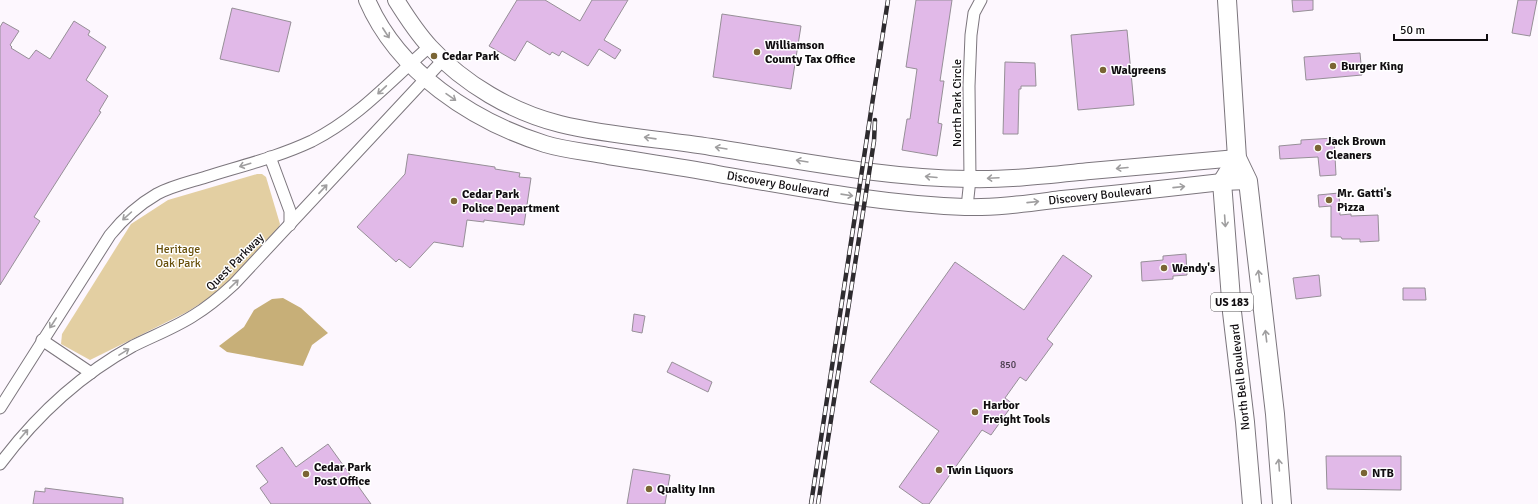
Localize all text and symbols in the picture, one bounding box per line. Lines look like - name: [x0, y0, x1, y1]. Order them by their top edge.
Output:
- scale bar: [1394, 16, 1487, 42]
- text: 50 m: [1400, 23, 1425, 38]
- one-way arrow: [381, 28, 390, 39]
- place label: Williamson County Tax Office: [765, 38, 855, 67]
- marker: Williamson County Tax Office: [752, 47, 762, 57]
- place label: Cedar Park: [442, 49, 500, 64]
- marker: Cedar Park: [429, 51, 439, 61]
- street label: North Park Circle: [950, 59, 965, 147]
- place label: Burger King: [1341, 59, 1404, 74]
- marker: Burger King: [1328, 61, 1338, 71]
- place label: Walgreens: [1111, 63, 1167, 78]
- marker: Walgreens: [1098, 65, 1108, 75]
- one-way arrow: [376, 86, 387, 95]
- one-way arrow: [445, 93, 456, 101]
- one-way arrow: [644, 134, 657, 142]
- place label: Jack Brown Cleaners: [1326, 134, 1386, 163]
- marker: Jack Brown Cleaners: [1313, 143, 1323, 153]
- one-way arrow: [715, 144, 728, 152]
- one-way arrow: [796, 157, 809, 165]
- one-way arrow: [238, 162, 251, 169]
- one-way arrow: [1116, 165, 1129, 172]
- street label: Discovery Boulevard: [726, 168, 830, 201]
- one-way arrow: [925, 174, 938, 181]
- one-way arrow: [987, 174, 1000, 182]
- street label: Discovery Boulevard: [1048, 183, 1152, 208]
- one-way arrow: [1172, 183, 1185, 191]
- one-way arrow: [319, 184, 328, 195]
- place label: Mr. Gatti's Pizza: [1337, 186, 1392, 215]
- place label: Cedar Park Police Department: [462, 187, 560, 216]
- one-way arrow: [840, 191, 853, 199]
- marker: Mr. Gatti's Pizza: [1324, 195, 1334, 205]
- marker: Cedar Park Police Department: [449, 196, 459, 206]
- one-way arrow: [1026, 199, 1039, 206]
- one-way arrow: [122, 212, 132, 221]
- one-way arrow: [1222, 214, 1229, 227]
- street label: Quest Parkway: [203, 230, 268, 294]
- park label: Heritage Oak Park: [155, 242, 201, 271]
- place label: Wendy's: [1172, 261, 1216, 276]
- marker: Wendy's: [1159, 263, 1169, 273]
- one-way arrow: [1255, 270, 1263, 283]
- one-way arrow: [229, 279, 239, 289]
- road number: US 183: [1211, 293, 1253, 311]
- one-way arrow: [49, 317, 57, 328]
- street label: North Bell Boulevard: [1227, 323, 1254, 431]
- one-way arrow: [1262, 330, 1270, 343]
- one-way arrow: [118, 348, 129, 356]
- house number: 850: [1000, 359, 1016, 371]
- place label: Harbor Freight Tools: [983, 398, 1051, 427]
- marker: Harbor Freight Tools: [970, 407, 980, 417]
- one-way arrow: [19, 428, 28, 439]
- one-way arrow: [1275, 459, 1282, 472]
- place label: Cedar Park Post Office: [314, 460, 372, 489]
- place label: Twin Liquors: [947, 463, 1014, 478]
- marker: Twin Liquors: [934, 465, 944, 475]
- place label: NTB: [1372, 466, 1394, 481]
- marker: NTB: [1359, 468, 1369, 478]
- marker: Cedar Park Post Office: [301, 469, 311, 479]
- place label: Quality Inn: [657, 482, 715, 497]
- marker: Quality Inn: [644, 484, 654, 494]

